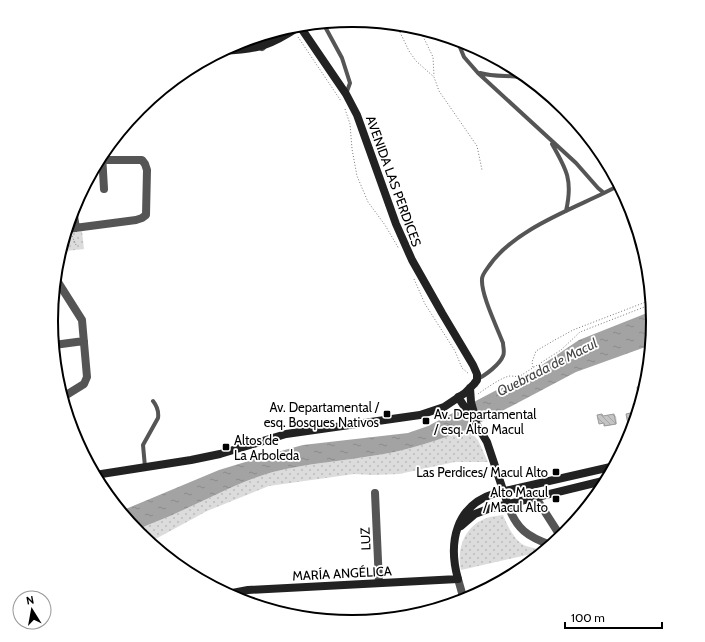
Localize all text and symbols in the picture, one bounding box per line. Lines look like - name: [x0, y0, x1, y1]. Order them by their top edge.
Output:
- street label: AVENIDA LAS PERDICES: [363, 113, 425, 249]
- water label: Quebrada de Macul: [494, 334, 601, 400]
- place label: Av. Departamental / esq. Bosques Nativos: [264, 399, 380, 430]
- place label: Av. Departamental / esq. Alto Macul: [433, 406, 536, 437]
- marker: Av. Departamental / esq. Bosques Nativos: [382, 409, 392, 419]
- marker: Av. Departamental / esq. Alto Macul: [421, 416, 431, 426]
- place label: Altos de La Arboleda: [234, 432, 300, 463]
- marker: Altos de La Arboleda: [221, 442, 231, 452]
- place label: Las Perdices/ Macul Alto: [416, 464, 548, 480]
- marker: Las Perdices/ Macul Alto: [551, 467, 561, 477]
- place label: Alto Macul / Macul Alto: [482, 484, 548, 515]
- marker: Alto Macul / Macul Alto: [551, 494, 561, 504]
- street label: LUZ: [357, 526, 373, 551]
- street label: MARÍA ANGÉLICA: [292, 561, 392, 584]
- north arrow: [12, 590, 52, 630]
- text: N: [25, 593, 35, 608]
- scale bar: [565, 604, 662, 630]
- text: 100 m: [571, 610, 605, 625]

